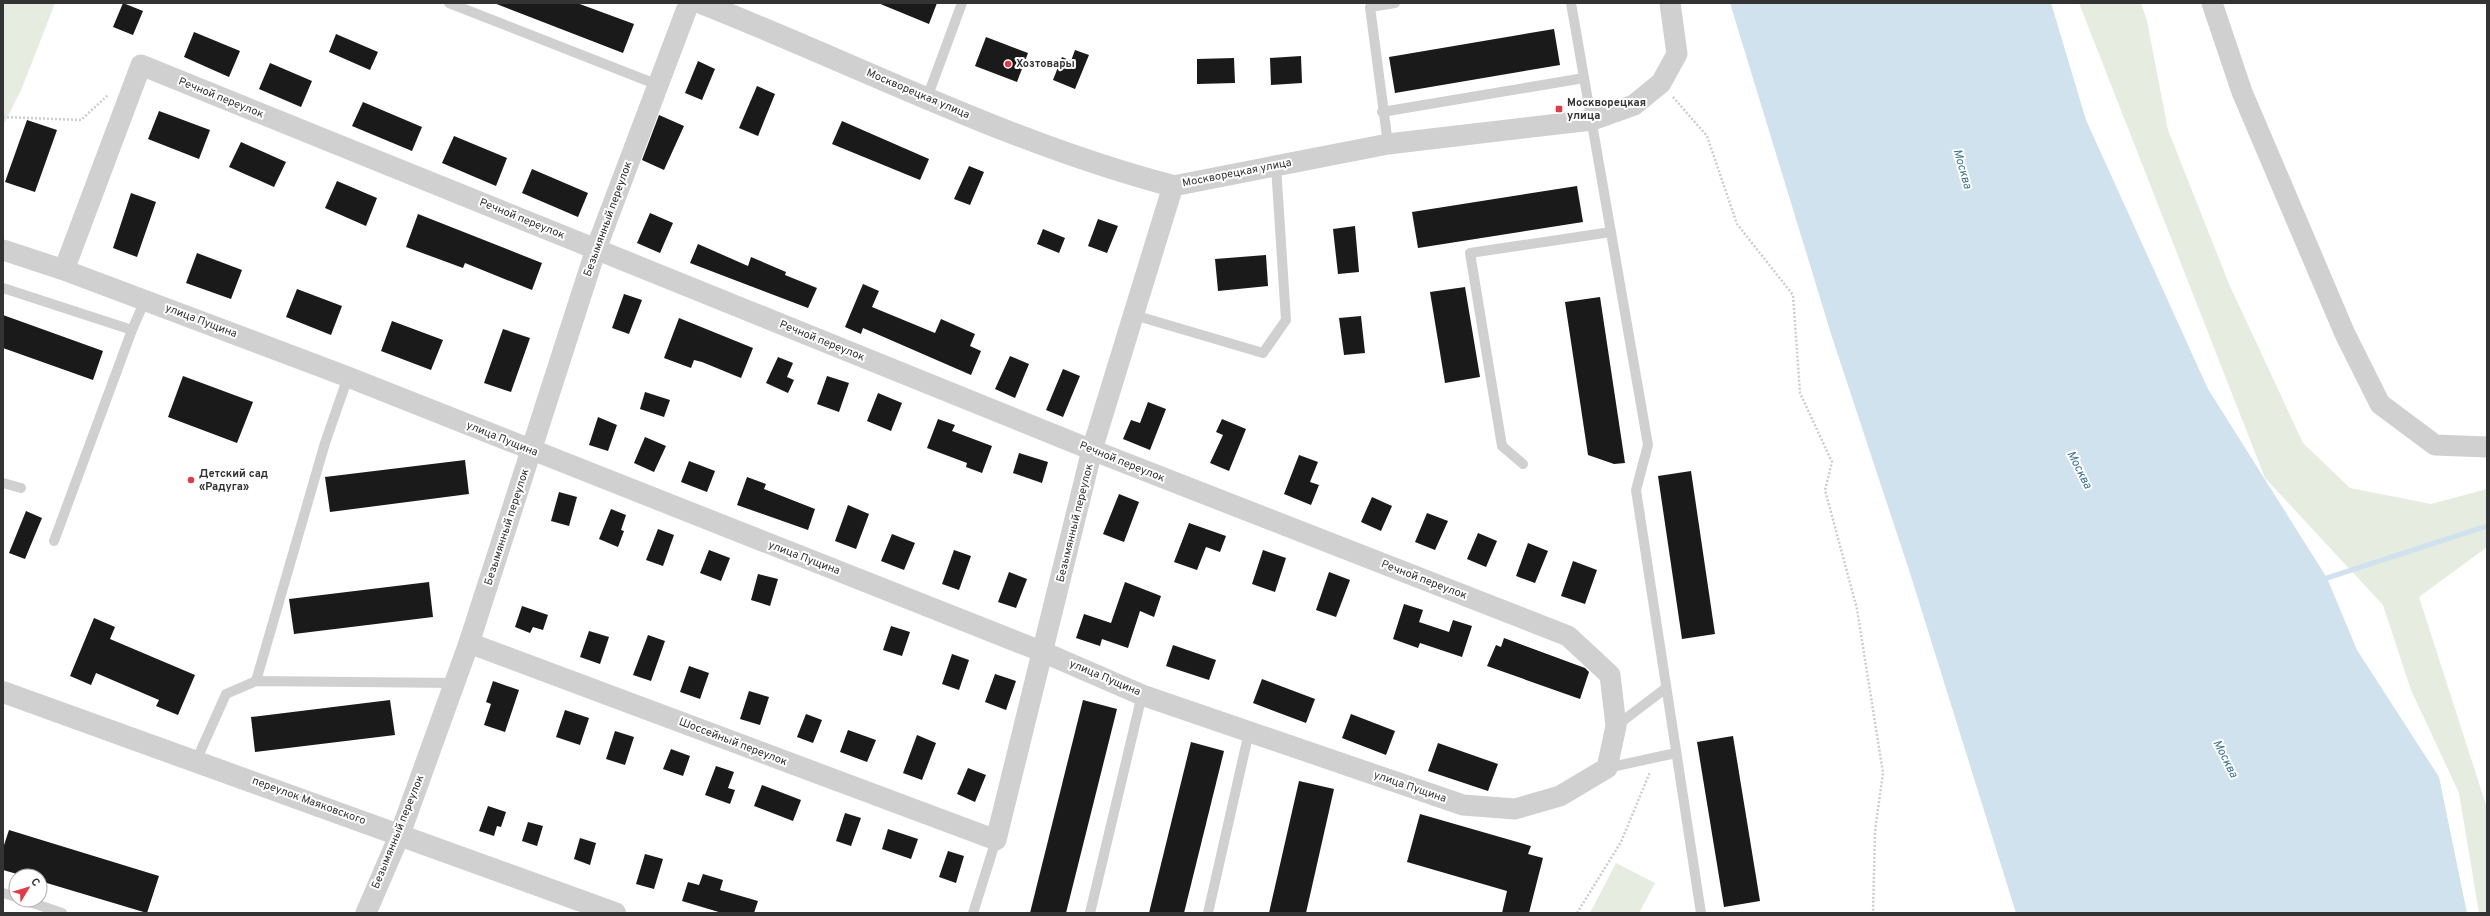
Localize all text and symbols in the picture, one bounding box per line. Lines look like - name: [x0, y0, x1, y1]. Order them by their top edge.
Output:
- place label: Хозтовары: [1016, 57, 1075, 71]
- marker: Хозтовары: [1003, 59, 1013, 69]
- street label: Москворецкая улица: [864, 66, 972, 122]
- street label: Речной переулок: [176, 75, 266, 121]
- place label: Москворецкая улица: [1567, 96, 1646, 123]
- marker: Москворецкая улица: [1554, 104, 1564, 114]
- water label: Москва: [1949, 147, 1976, 192]
- street label: Москворецкая улица: [1181, 156, 1293, 190]
- street label: Безымянный переулок: [581, 159, 635, 279]
- street label: Речной переулок: [477, 196, 567, 242]
- street label: улица Пущина: [163, 301, 239, 341]
- street label: Речной переулок: [777, 318, 867, 364]
- street label: улица Пущина: [464, 418, 540, 460]
- street label: Речной переулок: [1077, 439, 1167, 485]
- water label: Москва: [2063, 448, 2096, 493]
- street label: Безымянный переулок: [1053, 462, 1097, 584]
- place label: Детский сад «Радуга»: [199, 467, 268, 494]
- street label: Безымянный переулок: [482, 467, 532, 587]
- marker: Детский сад «Радуга»: [186, 475, 196, 485]
- street label: улица Пущина: [766, 538, 842, 578]
- street label: Речной переулок: [1379, 557, 1469, 603]
- street label: улица Пущина: [1067, 657, 1143, 699]
- street label: Шоссейный переулок: [677, 715, 789, 769]
- water label: Москва: [2209, 737, 2242, 782]
- street label: улица Пущина: [1372, 768, 1448, 806]
- street label: Безымянный переулок: [369, 773, 427, 891]
- street label: переулок Маяковского: [250, 774, 368, 828]
- north arrow: [8, 868, 48, 908]
- text: С: [27, 875, 43, 890]

